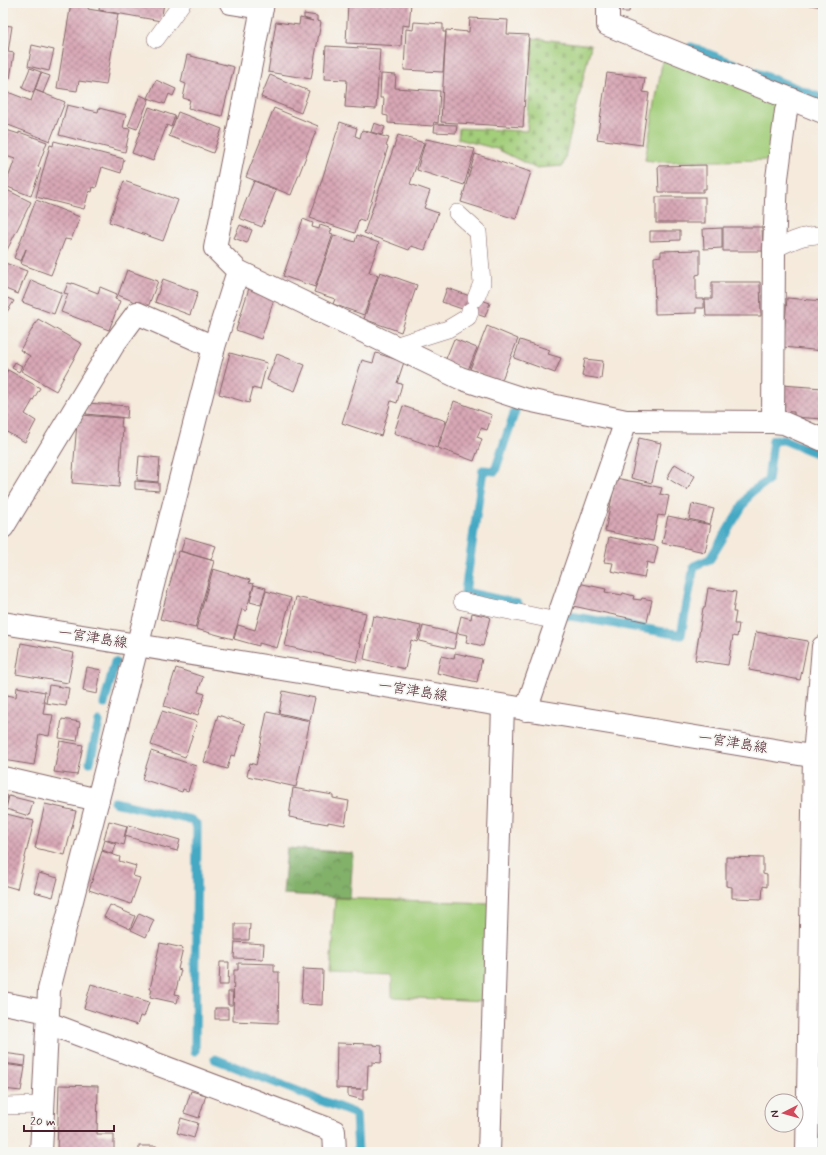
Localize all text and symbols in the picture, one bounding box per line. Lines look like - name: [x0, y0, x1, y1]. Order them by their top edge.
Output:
- street label: 一宮津島線: [57, 624, 129, 652]
- street label: 一宮津島線: [377, 677, 449, 705]
- street label: 一宮津島線: [697, 729, 769, 757]
- north arrow: [764, 1093, 804, 1133]
- scale bar: [24, 1107, 114, 1133]
- text: N: [768, 1110, 782, 1118]
- text: 20 m: [30, 1114, 56, 1130]

